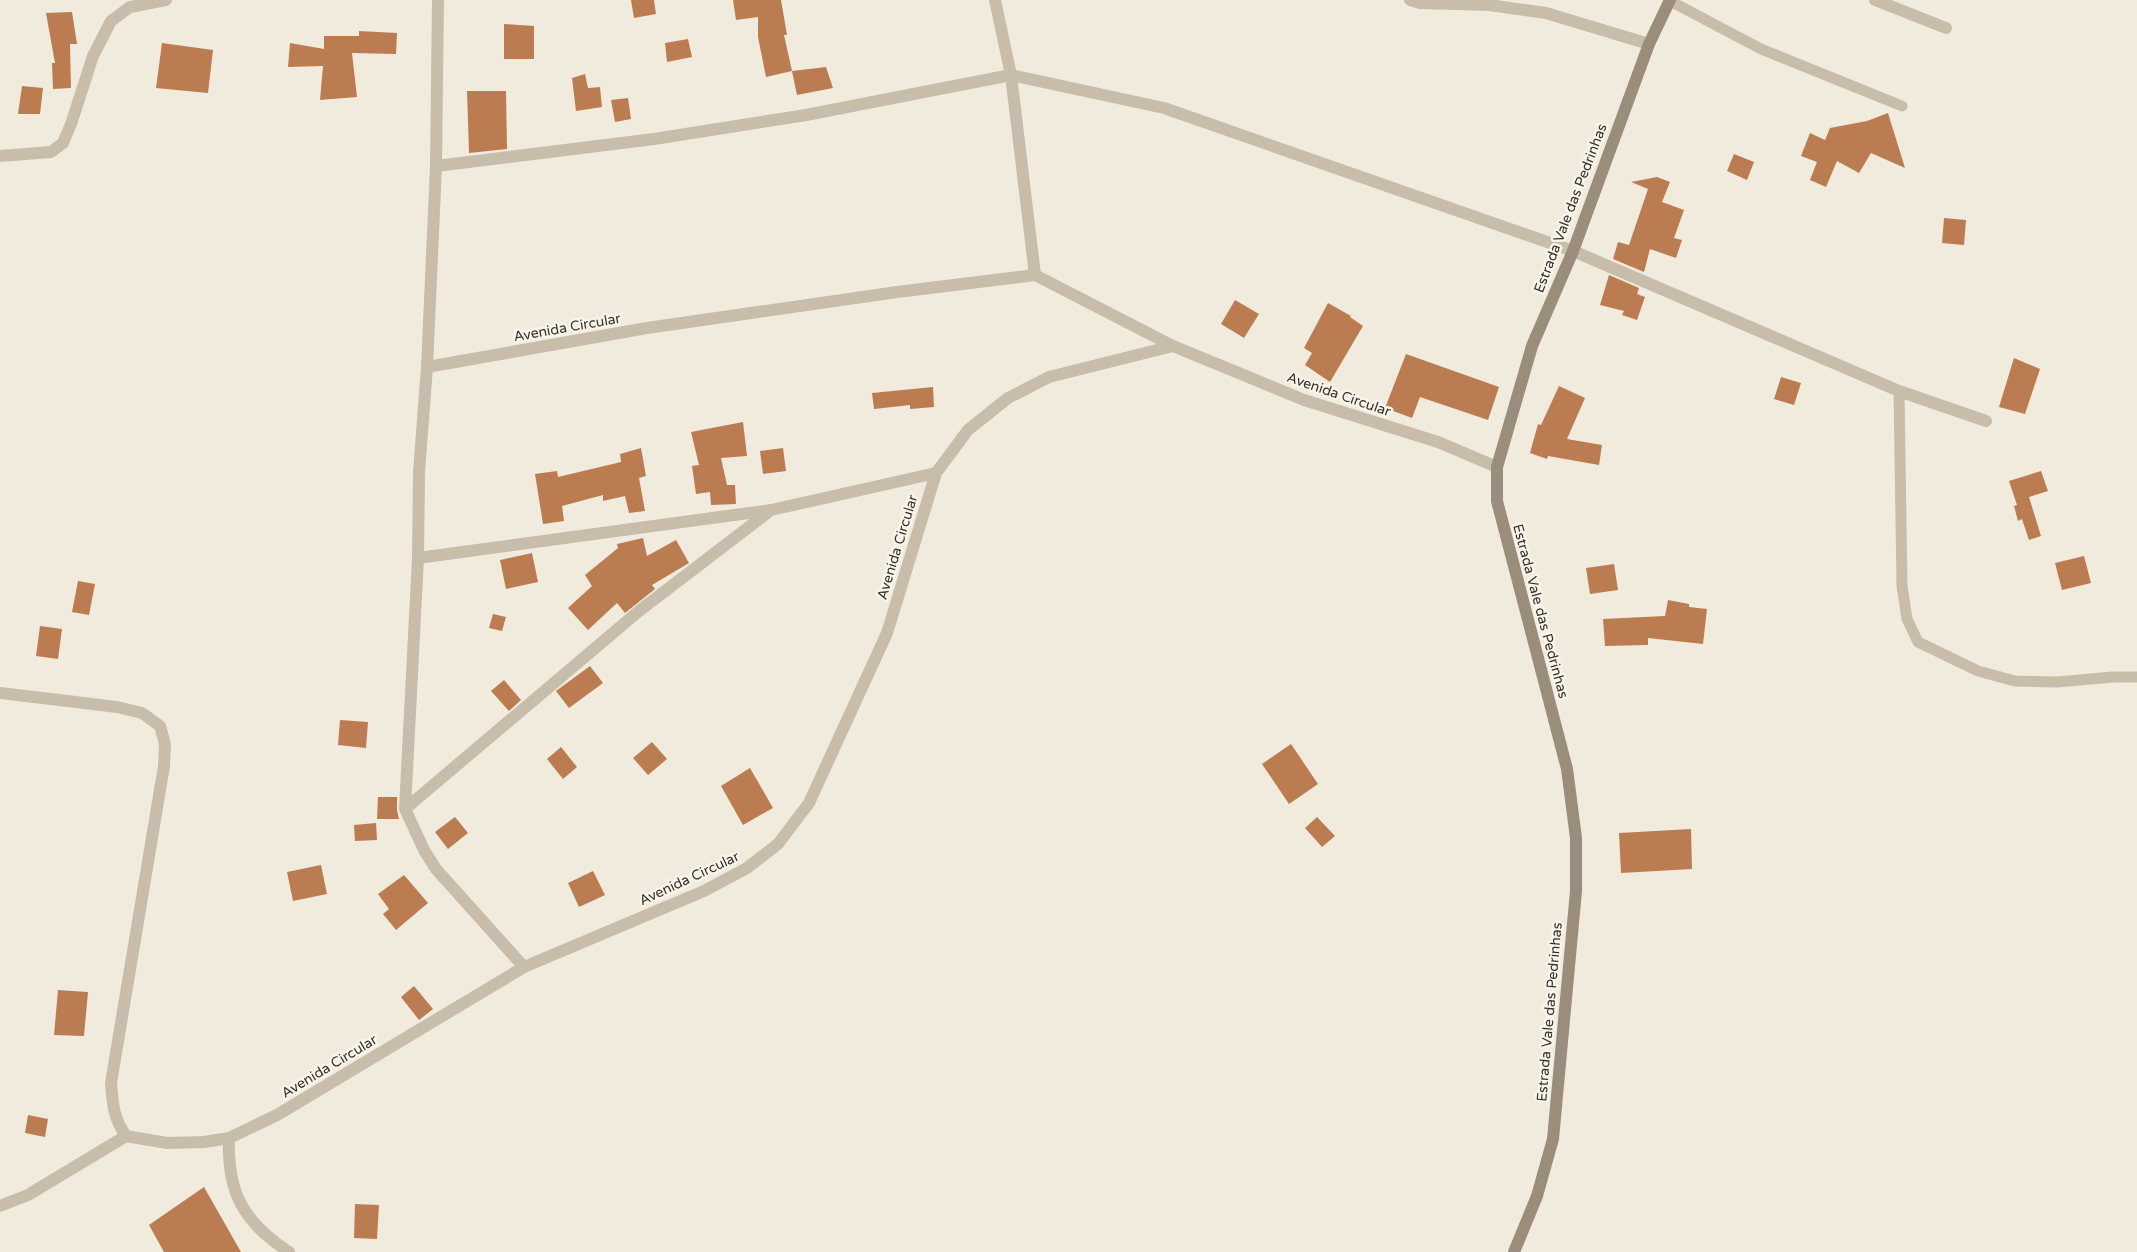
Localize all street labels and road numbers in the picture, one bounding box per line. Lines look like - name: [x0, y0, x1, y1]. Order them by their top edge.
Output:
- street label: Estrada Vale das Pedrinhas: [1530, 121, 1611, 295]
- street label: Avenida Circular: [512, 310, 623, 345]
- street label: Avenida Circular: [1285, 369, 1394, 420]
- street label: Avenida Circular: [873, 492, 922, 602]
- street label: Estrada Vale das Pedrinhas: [1509, 522, 1572, 700]
- street label: Avenida Circular: [636, 848, 743, 909]
- street label: Estrada Vale das Pedrinhas: [1533, 921, 1566, 1102]
- street label: Avenida Circular: [278, 1031, 381, 1102]

